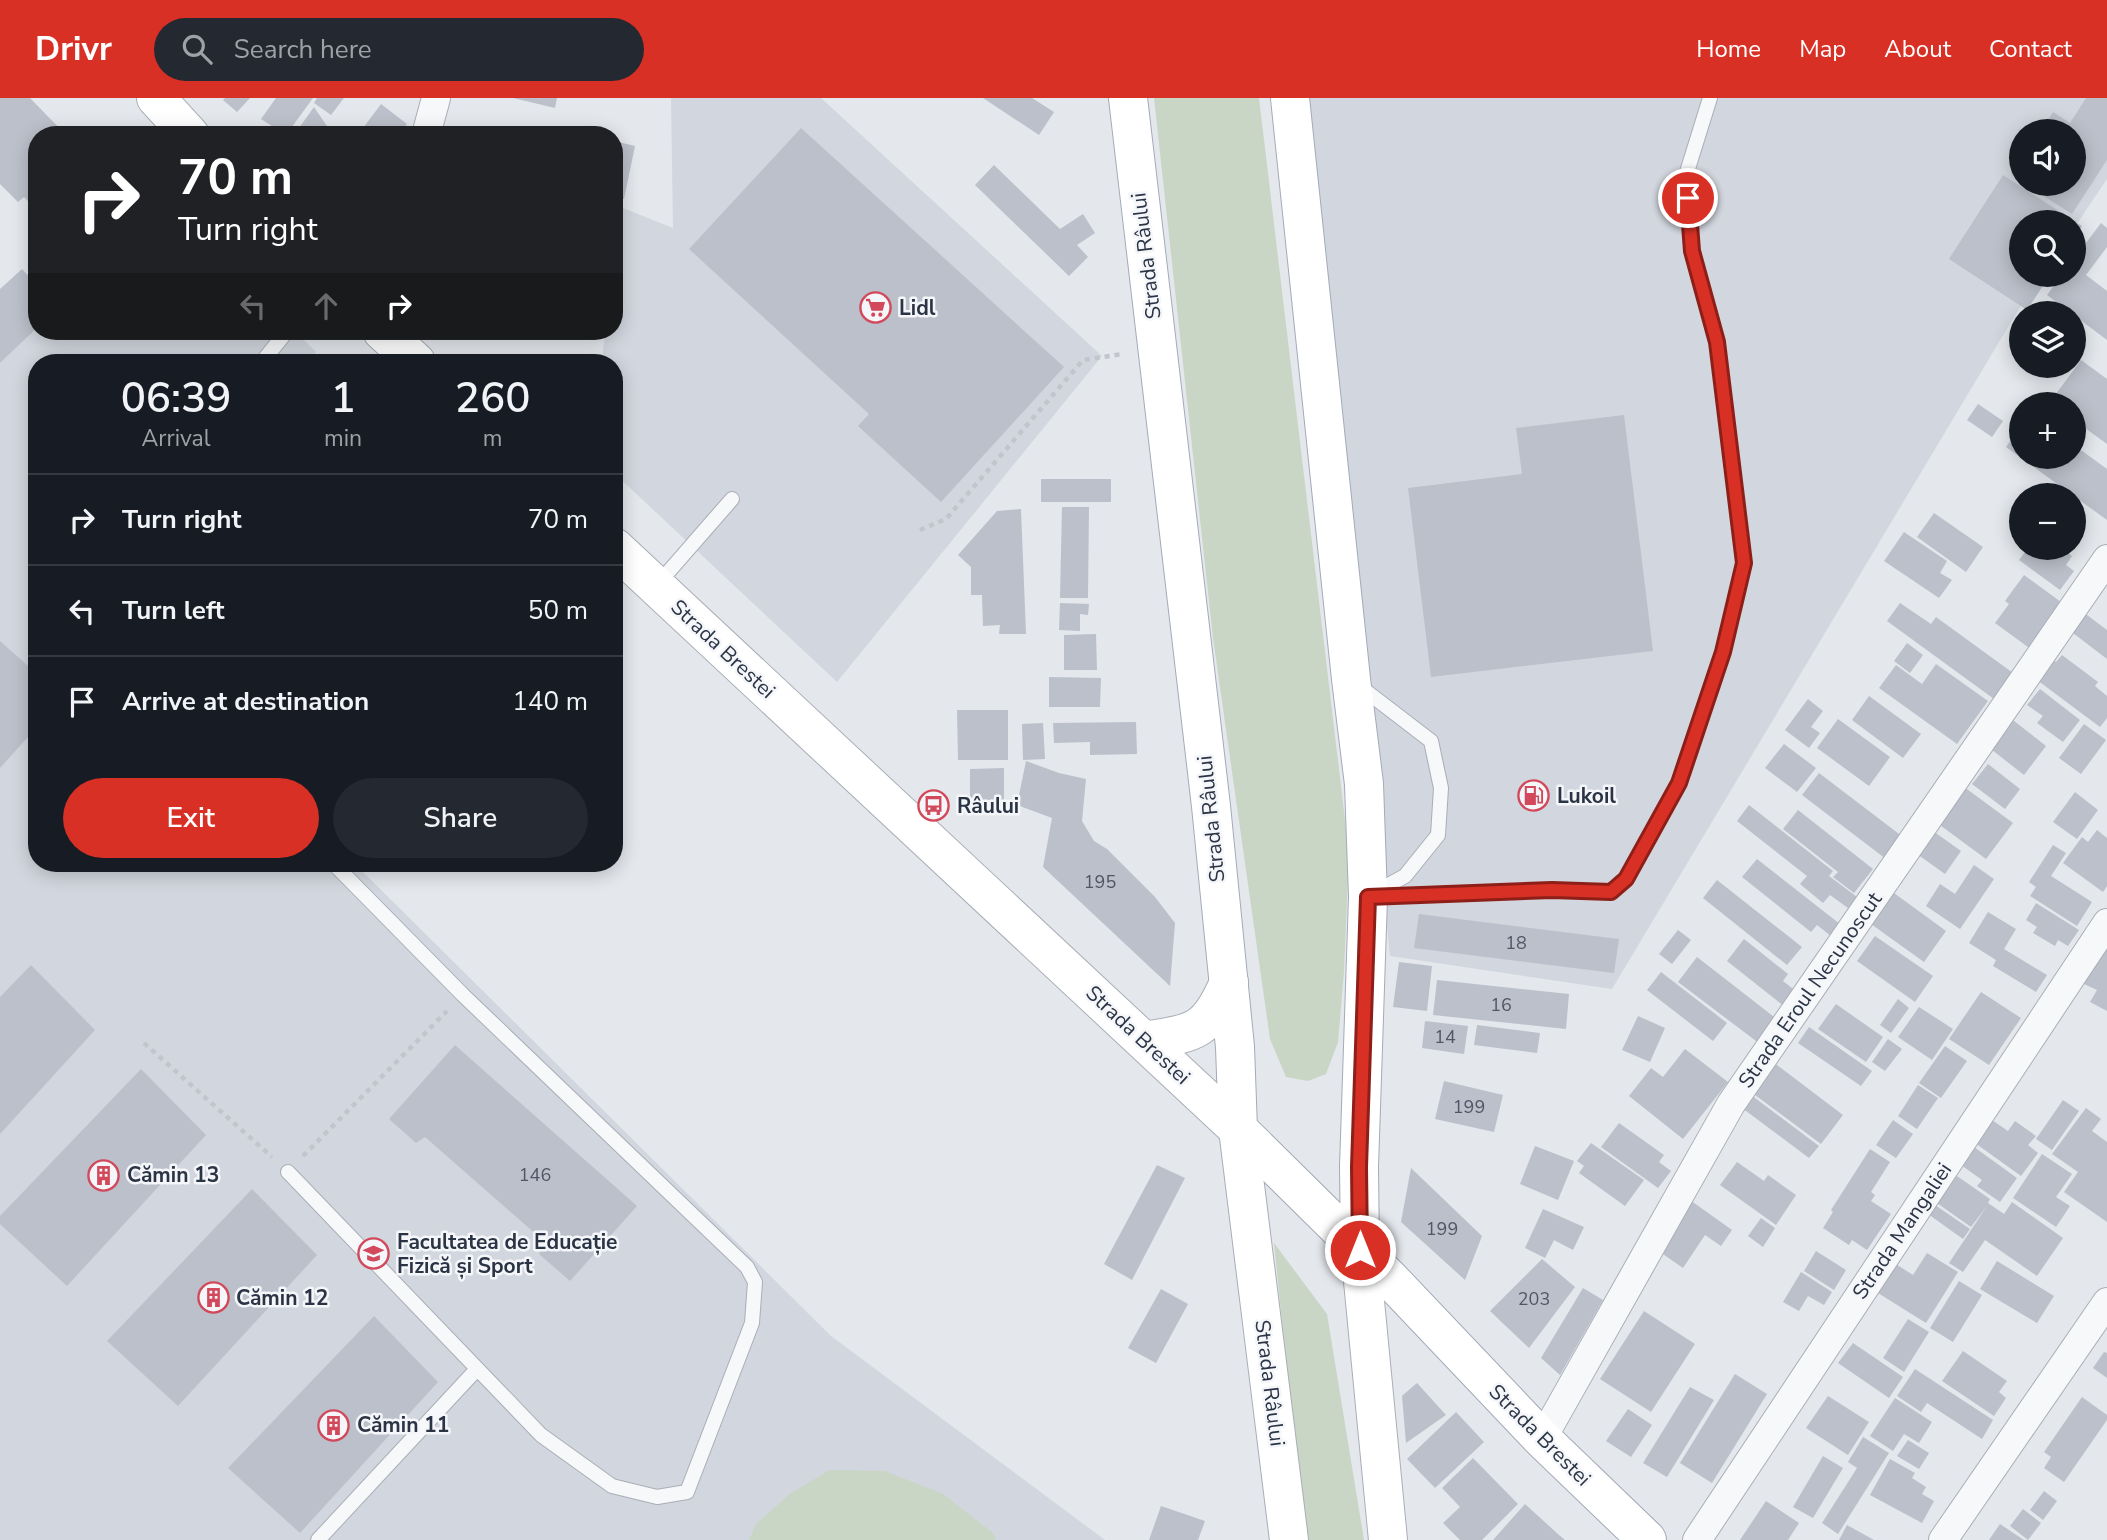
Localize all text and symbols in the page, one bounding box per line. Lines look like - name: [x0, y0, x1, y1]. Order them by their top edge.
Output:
- search box: [154, 18, 644, 81]
- text: Drivr: [35, 27, 112, 72]
- icon: search: [178, 30, 216, 68]
- text: Search here: [234, 32, 372, 67]
- text: Home: [1696, 33, 1761, 65]
- text: Map: [1799, 33, 1846, 65]
- text: About: [1884, 33, 1951, 65]
- text: Contact: [1989, 33, 2072, 65]
- map controls: [2009, 119, 2086, 560]
- button: sound: [2009, 119, 2086, 196]
- text: 70 m: [178, 144, 293, 211]
- icon: right: [63, 154, 154, 245]
- pin: [1658, 168, 1718, 228]
- icon: arrive: [1669, 179, 1707, 217]
- street label: Strada Râului: [1124, 191, 1168, 321]
- text: Turn right: [178, 208, 318, 251]
- button: search: [2009, 210, 2086, 287]
- icon: left: [234, 287, 272, 325]
- icon: ahead: [307, 287, 345, 325]
- icon: right: [380, 287, 418, 325]
- supermarket icon: Lidl: [859, 291, 893, 325]
- place label: Lidl: [899, 294, 936, 322]
- button: layers: [2009, 301, 2086, 378]
- text: 06:39: [121, 370, 231, 427]
- text: 1: [330, 370, 356, 427]
- text: 260: [455, 370, 530, 427]
- button: +: [2009, 392, 2086, 469]
- text: Arrival: [141, 423, 211, 454]
- text: min: [324, 423, 362, 454]
- text: m: [483, 423, 502, 454]
- button: −: [2009, 483, 2086, 560]
- icon: right: [63, 501, 101, 539]
- text: Turn right: [122, 502, 241, 537]
- text: 70 m: [528, 502, 588, 537]
- icon: left: [63, 592, 101, 630]
- text: Turn left: [122, 593, 225, 628]
- text: 50 m: [528, 593, 588, 628]
- street label: Strada Brestei: [665, 593, 781, 705]
- icon: arrive: [63, 683, 101, 721]
- text: Arrive at destination: [122, 684, 369, 719]
- text: 140 m: [512, 684, 588, 719]
- street label: Strada Râului: [1190, 754, 1232, 884]
- button: Exit: [63, 778, 319, 858]
- button: Share: [333, 778, 588, 858]
- fuel station icon: Lukoil: [1517, 779, 1551, 813]
- place label: Lukoil: [1557, 782, 1616, 810]
- bus stop icon: Râului: [917, 789, 951, 823]
- place label: Râului: [957, 792, 1019, 820]
- house number: 195: [1084, 870, 1116, 894]
- street label: Strada Eroul Necunoscut: [1732, 886, 1889, 1093]
- house number: 18: [1505, 931, 1527, 955]
- street label: Strada Brestei: [1080, 979, 1196, 1091]
- house number: 16: [1490, 993, 1512, 1017]
- house number: 14: [1434, 1025, 1456, 1049]
- house number: 199: [1453, 1095, 1485, 1119]
- street label: Strada Mangaliei: [1846, 1157, 1958, 1305]
- building icon: Cămin 13: [87, 1158, 121, 1192]
- place label: Cămin 13: [127, 1161, 219, 1189]
- house number: 146: [519, 1163, 551, 1187]
- position arrow: [1323, 1213, 1397, 1287]
- house number: 199: [1426, 1217, 1458, 1241]
- place label: Facultatea de Educație Fizică și Sport: [397, 1228, 617, 1280]
- school or university icon: Facultatea de Educație Fizică și Sport: [357, 1237, 391, 1271]
- building icon: Cămin 12: [196, 1281, 230, 1315]
- place label: Cămin 12: [236, 1284, 328, 1312]
- house number: 203: [1518, 1287, 1550, 1311]
- street label: Strada Râului: [1248, 1318, 1292, 1448]
- street label: Strada Brestei: [1483, 1378, 1597, 1492]
- building icon: Cămin 11: [317, 1408, 351, 1442]
- place label: Cămin 11: [357, 1411, 449, 1439]

